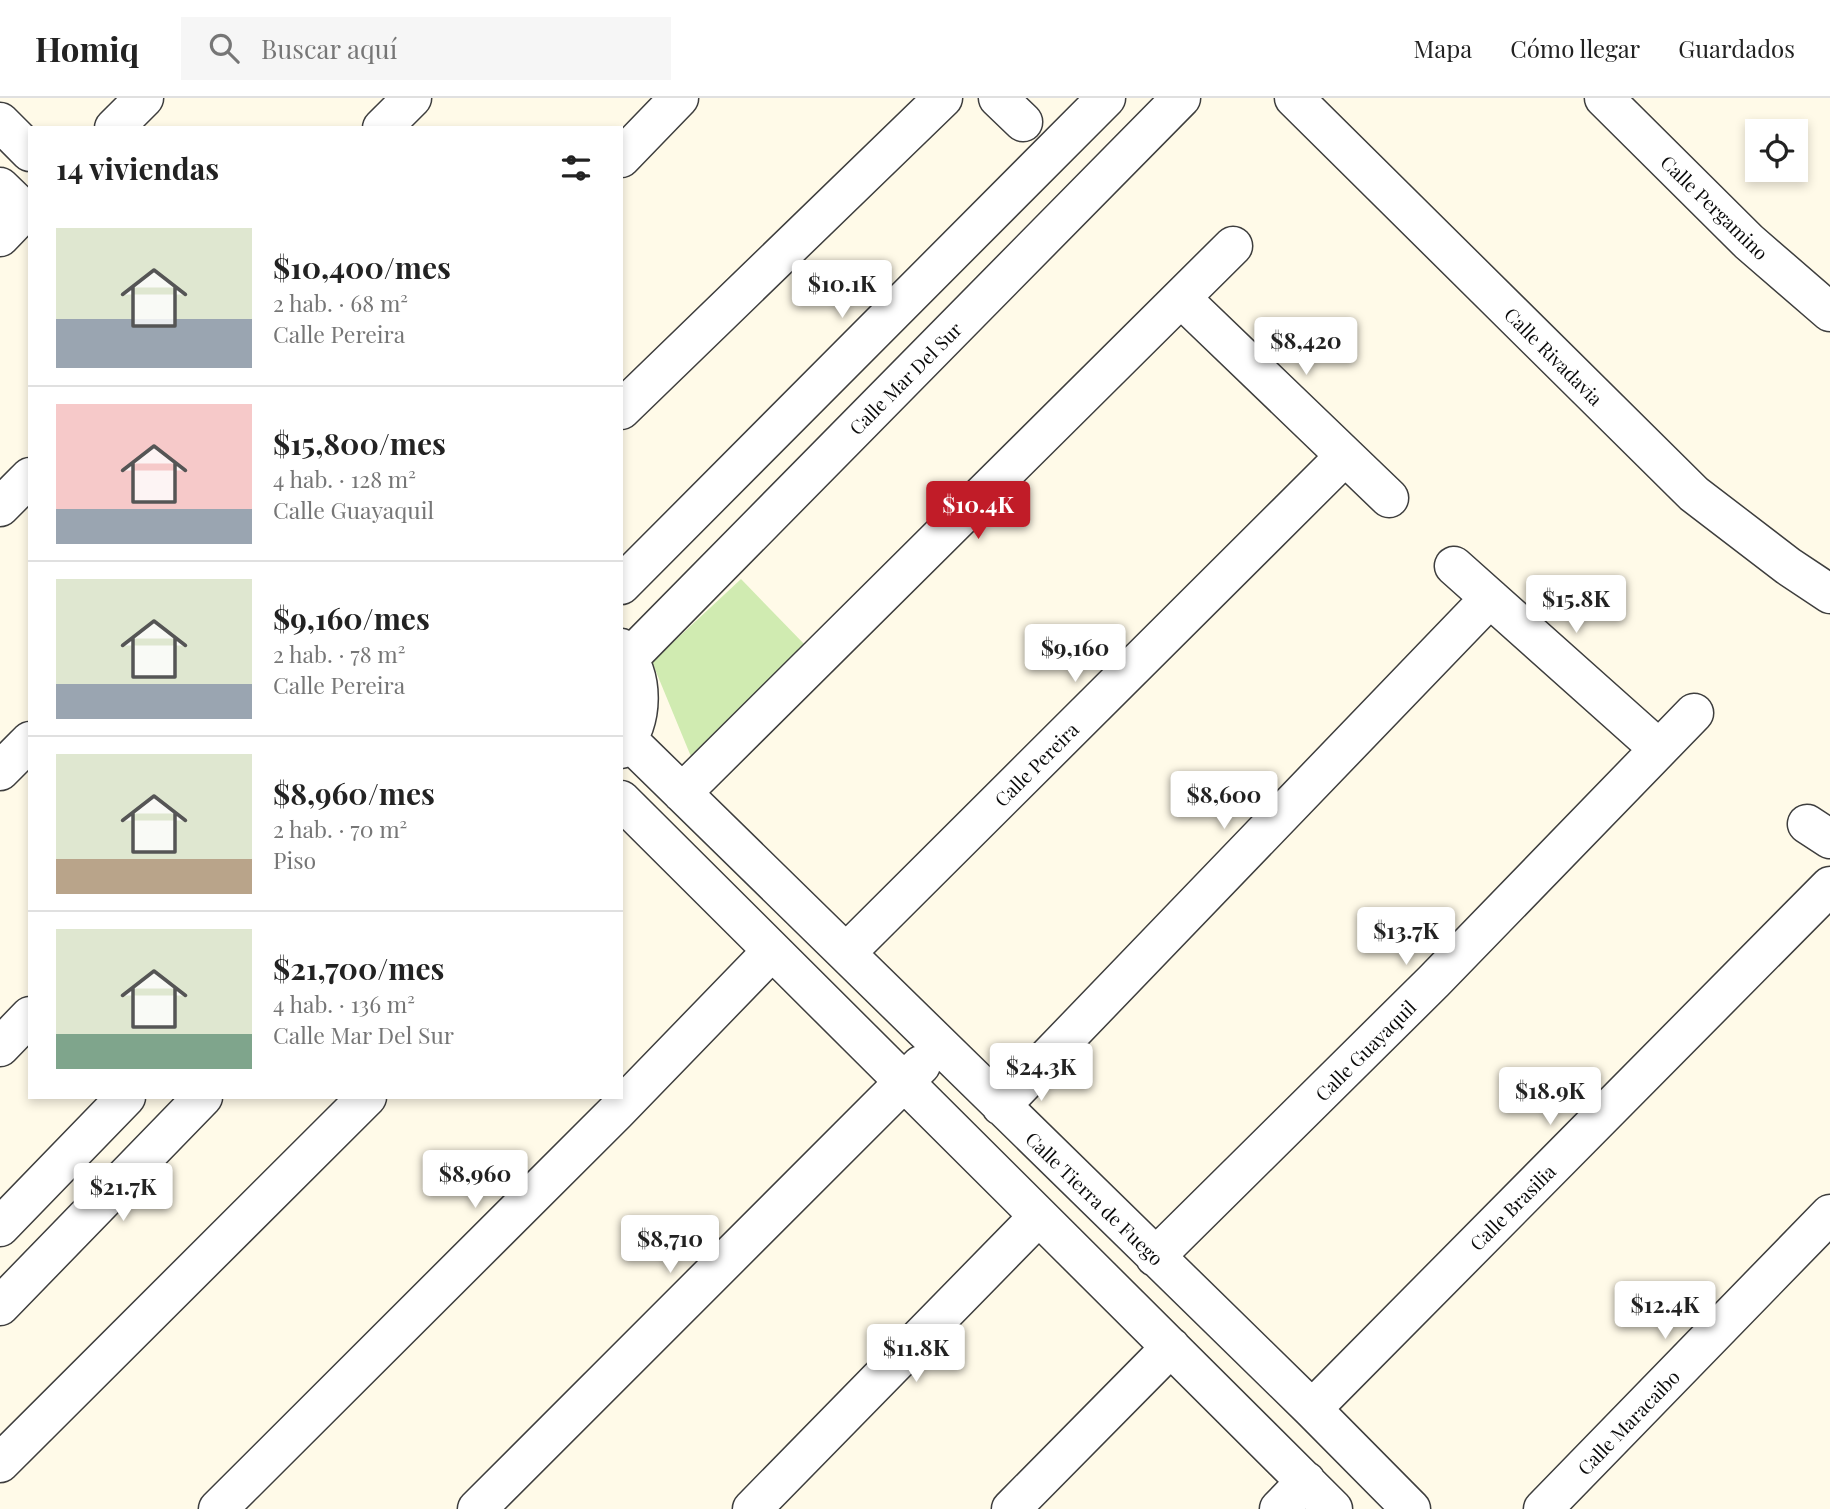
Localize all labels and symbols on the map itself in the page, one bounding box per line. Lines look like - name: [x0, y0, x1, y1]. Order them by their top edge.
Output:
- street label: Calle Pergamino: [1656, 149, 1774, 265]
- pin: $10.1K: [785, 260, 899, 320]
- street label: Calle Rivadavia: [1499, 301, 1609, 411]
- street label: Calle Mar Del Sur: [843, 316, 967, 440]
- pin: $8,420: [1249, 317, 1363, 377]
- pin: $10.4K: [921, 482, 1035, 541]
- pin: $15.8K: [1519, 575, 1633, 635]
- pin: $9,160: [1018, 624, 1132, 684]
- street label: Calle Pereira: [988, 716, 1084, 812]
- pin: $8,600: [1167, 772, 1281, 831]
- pin: $13.7K: [1349, 908, 1463, 967]
- street label: Calle Guayaquil: [1309, 993, 1422, 1106]
- pin: $24.3K: [984, 1044, 1098, 1103]
- pin: $18.9K: [1493, 1068, 1607, 1127]
- street label: Calle Tierra de Fuego: [1020, 1125, 1170, 1271]
- pin: $8,960: [418, 1150, 532, 1210]
- street label: Calle Brasilia: [1463, 1158, 1561, 1256]
- pin: $21.7K: [66, 1164, 180, 1223]
- pin: $8,710: [613, 1216, 727, 1275]
- pin: $12.4K: [1608, 1282, 1722, 1341]
- pin: $11.8K: [859, 1324, 973, 1384]
- street label: Calle Maracaibo: [1571, 1364, 1685, 1480]

